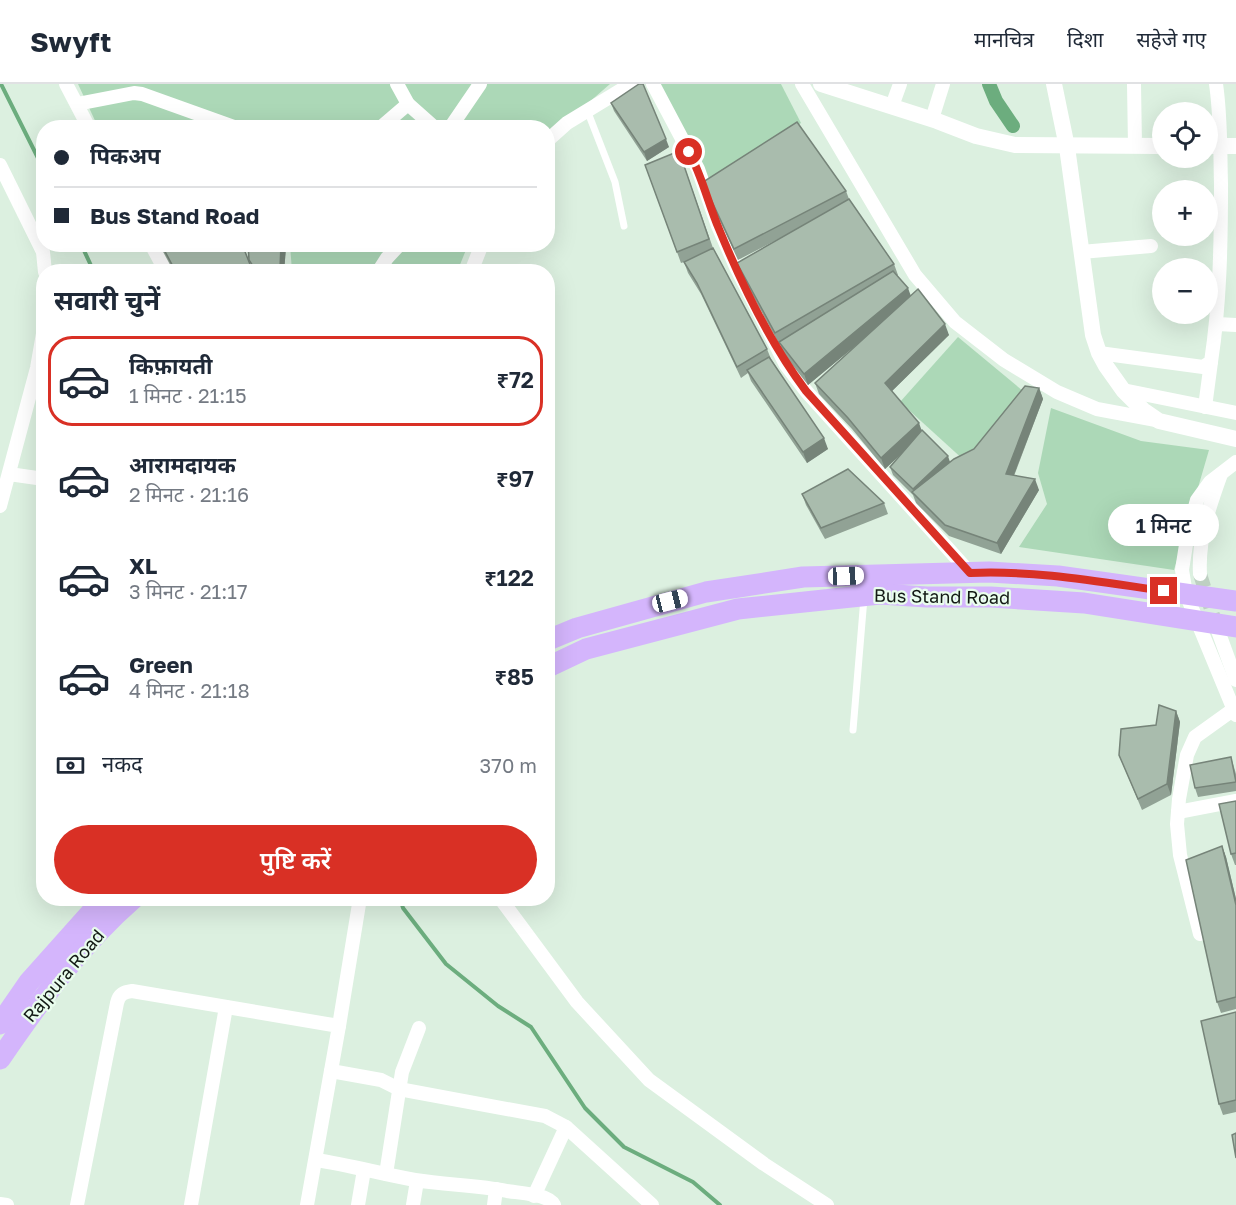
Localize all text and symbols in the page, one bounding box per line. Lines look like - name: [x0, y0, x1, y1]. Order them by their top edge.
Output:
- text: Swyft: [30, 25, 111, 58]
- text: मानचित्र: [974, 26, 1034, 52]
- text: दिशा: [1067, 26, 1103, 52]
- text: सहेजे गए: [1136, 26, 1206, 52]
- map controls: [1152, 102, 1218, 324]
- button: locate: [1152, 102, 1218, 168]
- route start: [675, 138, 702, 165]
- text: पिकअप: [90, 142, 161, 169]
- button: +: [1152, 180, 1218, 246]
- text: Bus Stand Road: [90, 202, 259, 229]
- button: −: [1152, 258, 1218, 324]
- text: सवारी चुनें: [54, 284, 160, 316]
- text: किफ़ायती: [129, 352, 213, 379]
- icon: car: [57, 354, 111, 408]
- text: ₹72: [497, 366, 534, 393]
- text: 1 मिनट · 21:15: [129, 383, 247, 407]
- text: आरामदायक: [129, 451, 236, 478]
- icon: car: [57, 453, 111, 507]
- text: ₹97: [496, 465, 534, 492]
- text: 2 मिनट · 21:16: [129, 482, 249, 506]
- callout: 1 मिनट: [1108, 504, 1220, 546]
- text: 1 मिनट: [1136, 513, 1191, 537]
- icon: car: [57, 552, 111, 606]
- text: XL: [129, 552, 157, 579]
- text: ₹122: [484, 564, 534, 591]
- car: [828, 566, 864, 586]
- route end: [1150, 577, 1177, 604]
- text: 3 मिनट · 21:17: [129, 579, 248, 603]
- street label: Bus Stand Road: [874, 584, 1010, 608]
- car: [650, 588, 690, 614]
- icon: car: [57, 651, 111, 705]
- text: Green: [129, 651, 193, 678]
- text: ₹85: [495, 663, 534, 690]
- text: 4 मिनट · 21:18: [129, 678, 250, 702]
- icon: cash: [54, 749, 87, 782]
- text: नकद: [102, 750, 143, 777]
- text: 370 m: [480, 753, 537, 777]
- button: पुष्टि करें: [54, 825, 537, 894]
- street label: Rajpura Road: [18, 924, 109, 1026]

